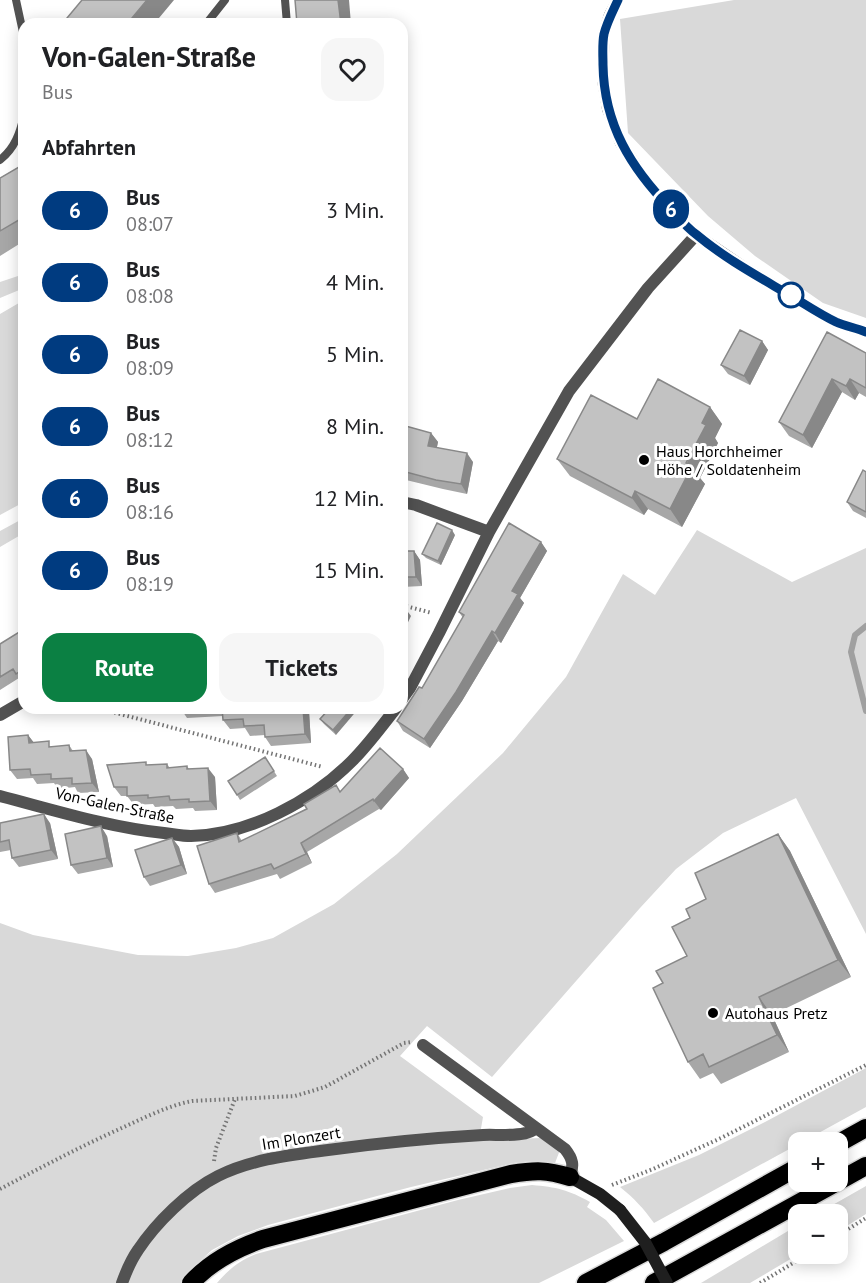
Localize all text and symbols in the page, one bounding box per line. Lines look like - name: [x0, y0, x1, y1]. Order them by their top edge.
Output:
- text: Von-Galen-Straße: [42, 38, 256, 75]
- button: heart: [321, 38, 384, 101]
- text: Bus: [42, 79, 73, 105]
- text: Abfahrten: [42, 133, 136, 161]
- text: Bus: [126, 183, 160, 211]
- line badge: 6: [652, 190, 690, 228]
- text: 3 Min.: [326, 196, 384, 224]
- text: 6: [665, 196, 677, 223]
- text: 6: [69, 197, 81, 224]
- text: 08:07: [126, 211, 174, 237]
- text: Bus: [126, 255, 160, 283]
- text: 4 Min.: [326, 268, 384, 296]
- text: 6: [69, 269, 81, 296]
- unlabelled marker: [778, 282, 804, 308]
- text: 08:08: [126, 283, 174, 309]
- text: Bus: [126, 327, 160, 355]
- text: 5 Min.: [326, 340, 384, 368]
- text: 6: [69, 341, 81, 368]
- text: 08:09: [126, 355, 174, 381]
- text: Bus: [126, 399, 160, 427]
- text: 8 Min.: [326, 412, 384, 440]
- text: 6: [69, 413, 81, 440]
- text: 08:12: [126, 427, 174, 453]
- place label: Haus Horchheimer Höhe / Soldatenheim: [656, 441, 801, 479]
- marker: Haus Horchheimer Höhe / Soldatenheim: [637, 453, 651, 467]
- text: Bus: [126, 471, 160, 499]
- text: 12 Min.: [314, 484, 384, 512]
- text: 6: [69, 485, 81, 512]
- text: 08:16: [126, 499, 174, 525]
- text: Bus: [126, 543, 160, 571]
- text: 15 Min.: [314, 556, 384, 584]
- text: 6: [69, 557, 81, 584]
- text: 08:19: [126, 571, 174, 597]
- button: Route: [42, 633, 207, 702]
- button: Tickets: [219, 633, 384, 702]
- street label: Von-Galen-Straße: [53, 782, 176, 827]
- place label: Autohaus Pretz: [725, 1003, 828, 1023]
- marker: Autohaus Pretz: [706, 1006, 720, 1020]
- street label: Im Plonzert: [260, 1122, 342, 1154]
- map controls: [788, 1132, 848, 1264]
- button: +: [788, 1132, 848, 1192]
- button: −: [788, 1204, 848, 1264]

